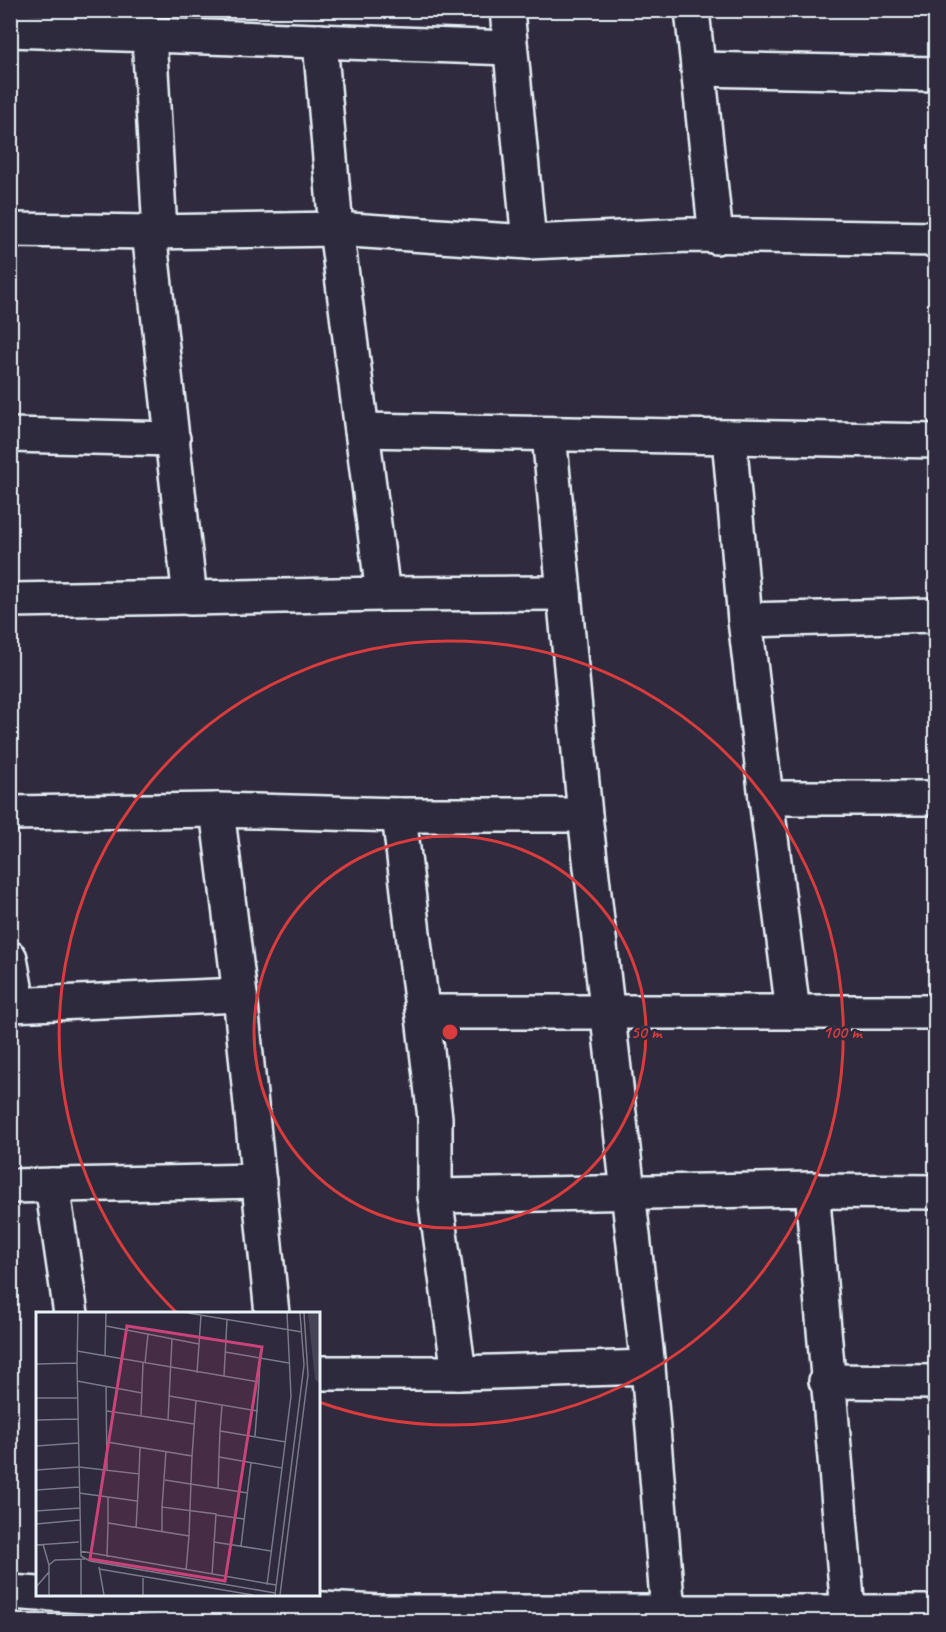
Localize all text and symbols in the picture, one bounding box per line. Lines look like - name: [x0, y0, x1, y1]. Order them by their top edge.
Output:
- text: 50 m: [631, 1021, 663, 1043]
- text: 100 m: [823, 1021, 863, 1043]
- centre of rings: [440, 1022, 460, 1042]
- inset map: [36, 1312, 320, 1596]

